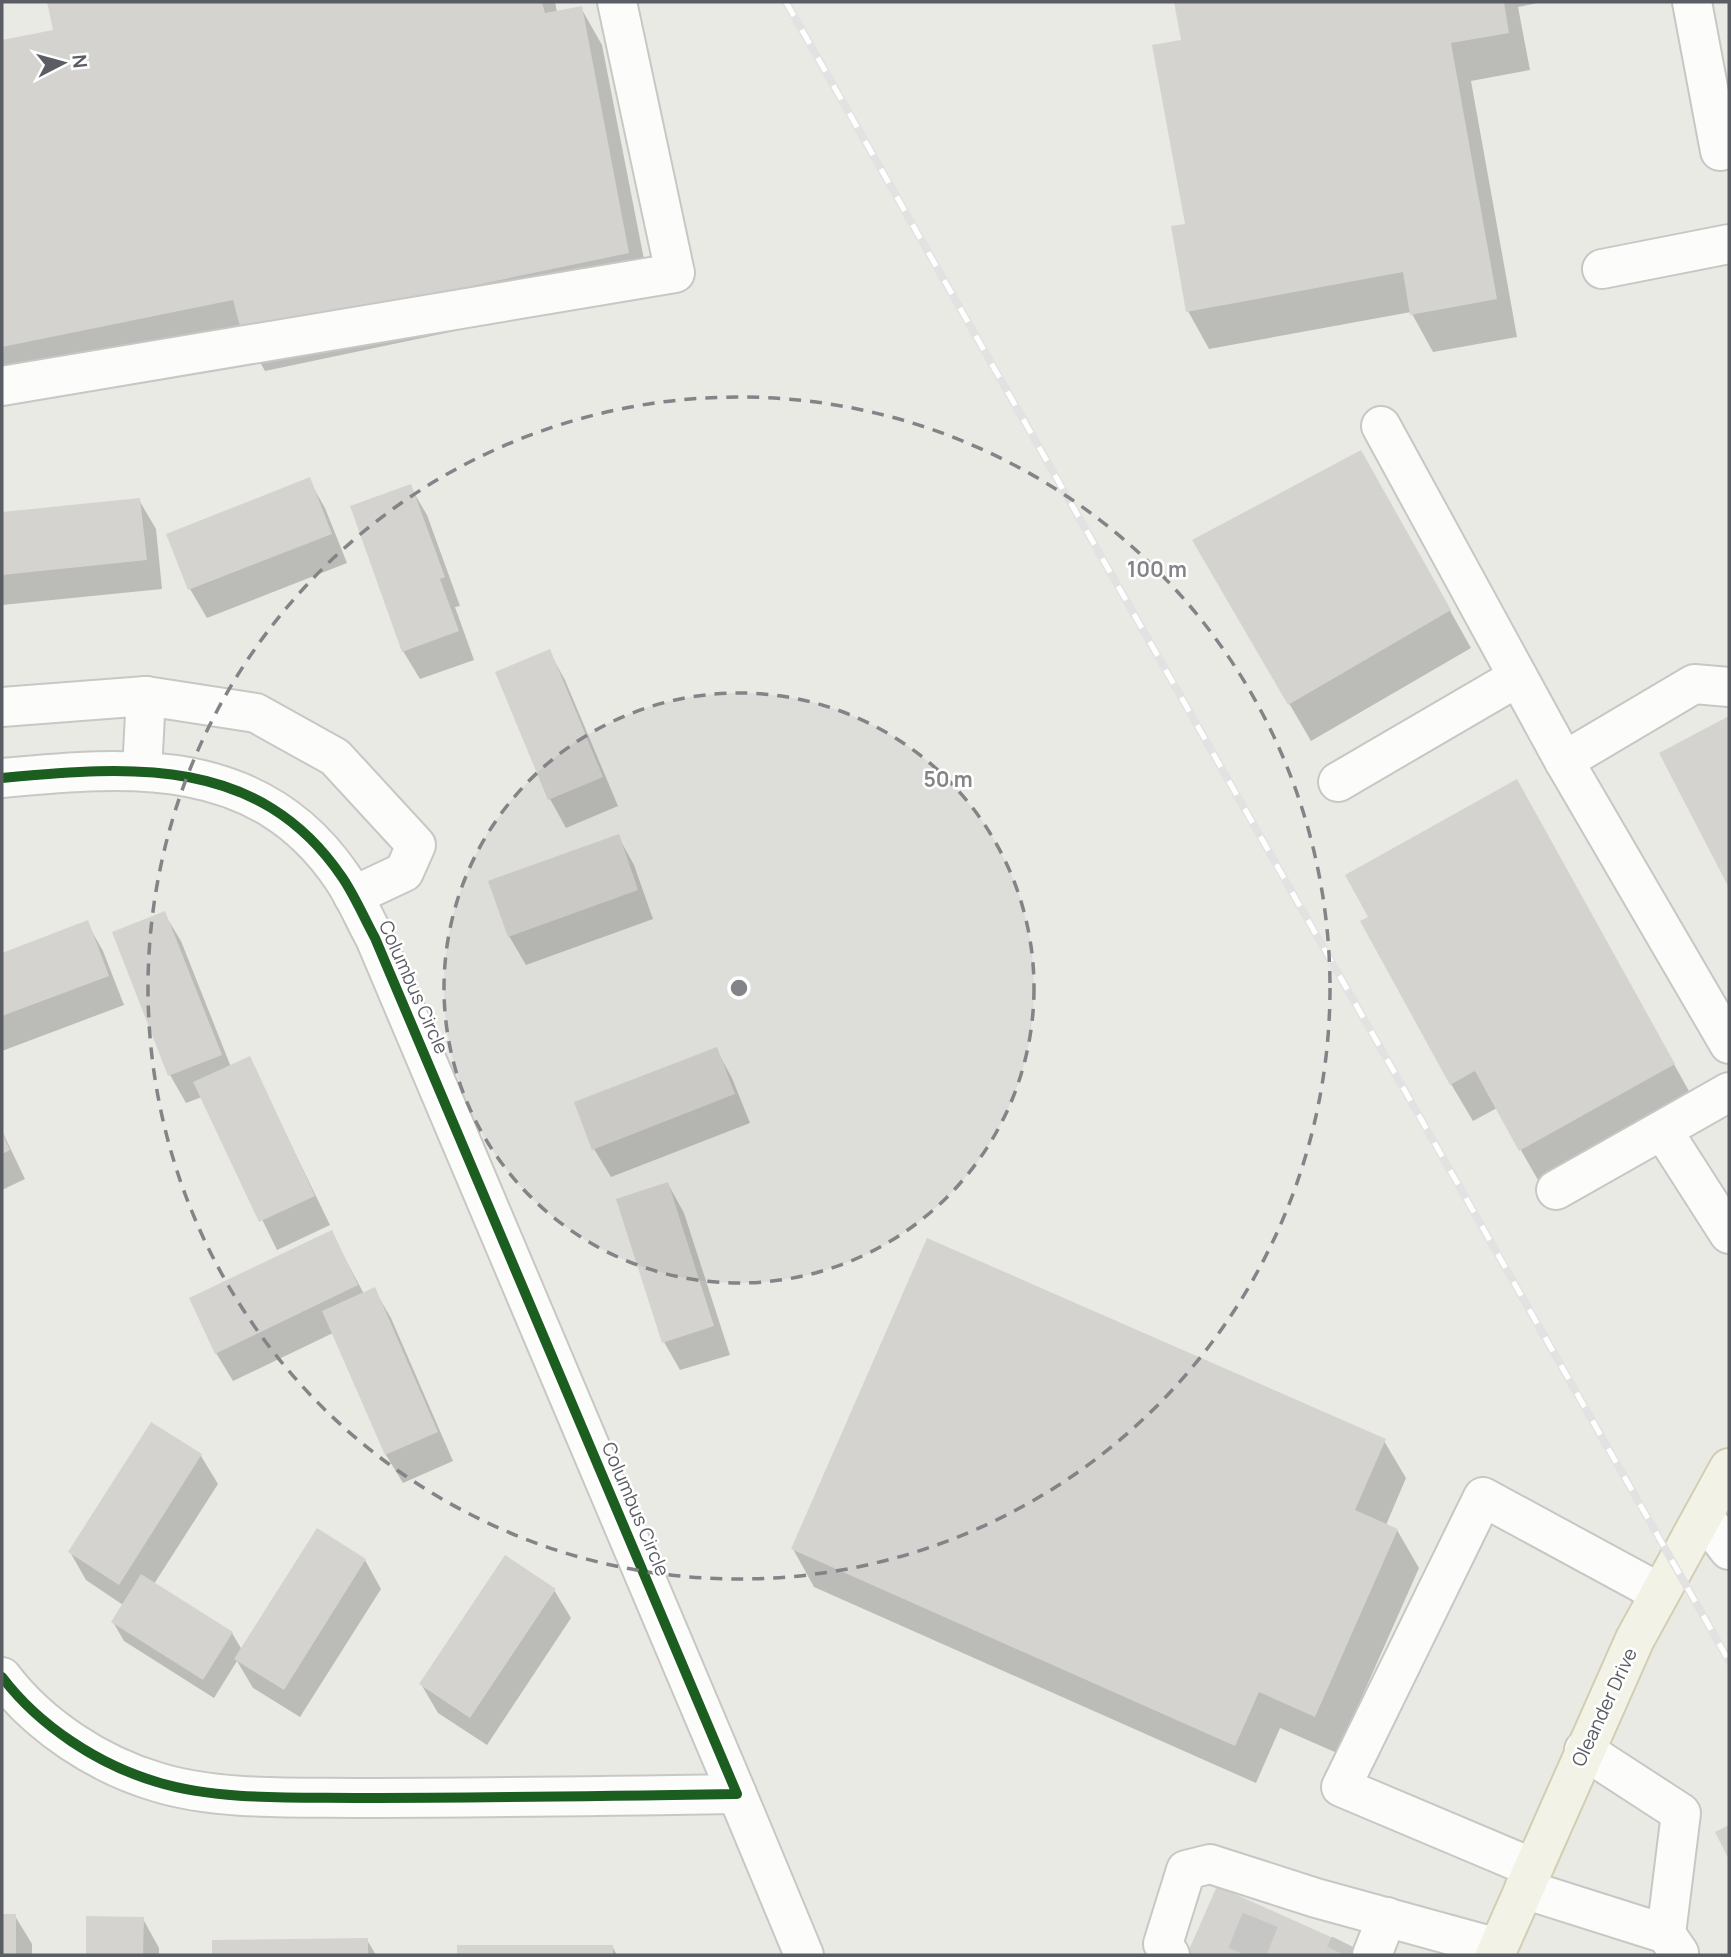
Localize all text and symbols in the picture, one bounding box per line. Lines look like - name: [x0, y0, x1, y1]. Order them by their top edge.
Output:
- north arrow: [28, 28, 98, 98]
- text: N: [66, 53, 94, 69]
- text: 100 m: [1127, 555, 1187, 583]
- text: 50 m: [923, 765, 973, 793]
- street label: Columbus Circle: [373, 916, 455, 1058]
- centre of rings: [727, 976, 751, 1000]
- street label: Columbus Circle: [596, 1438, 676, 1580]
- street label: Oleander Drive: [1565, 1643, 1643, 1771]

